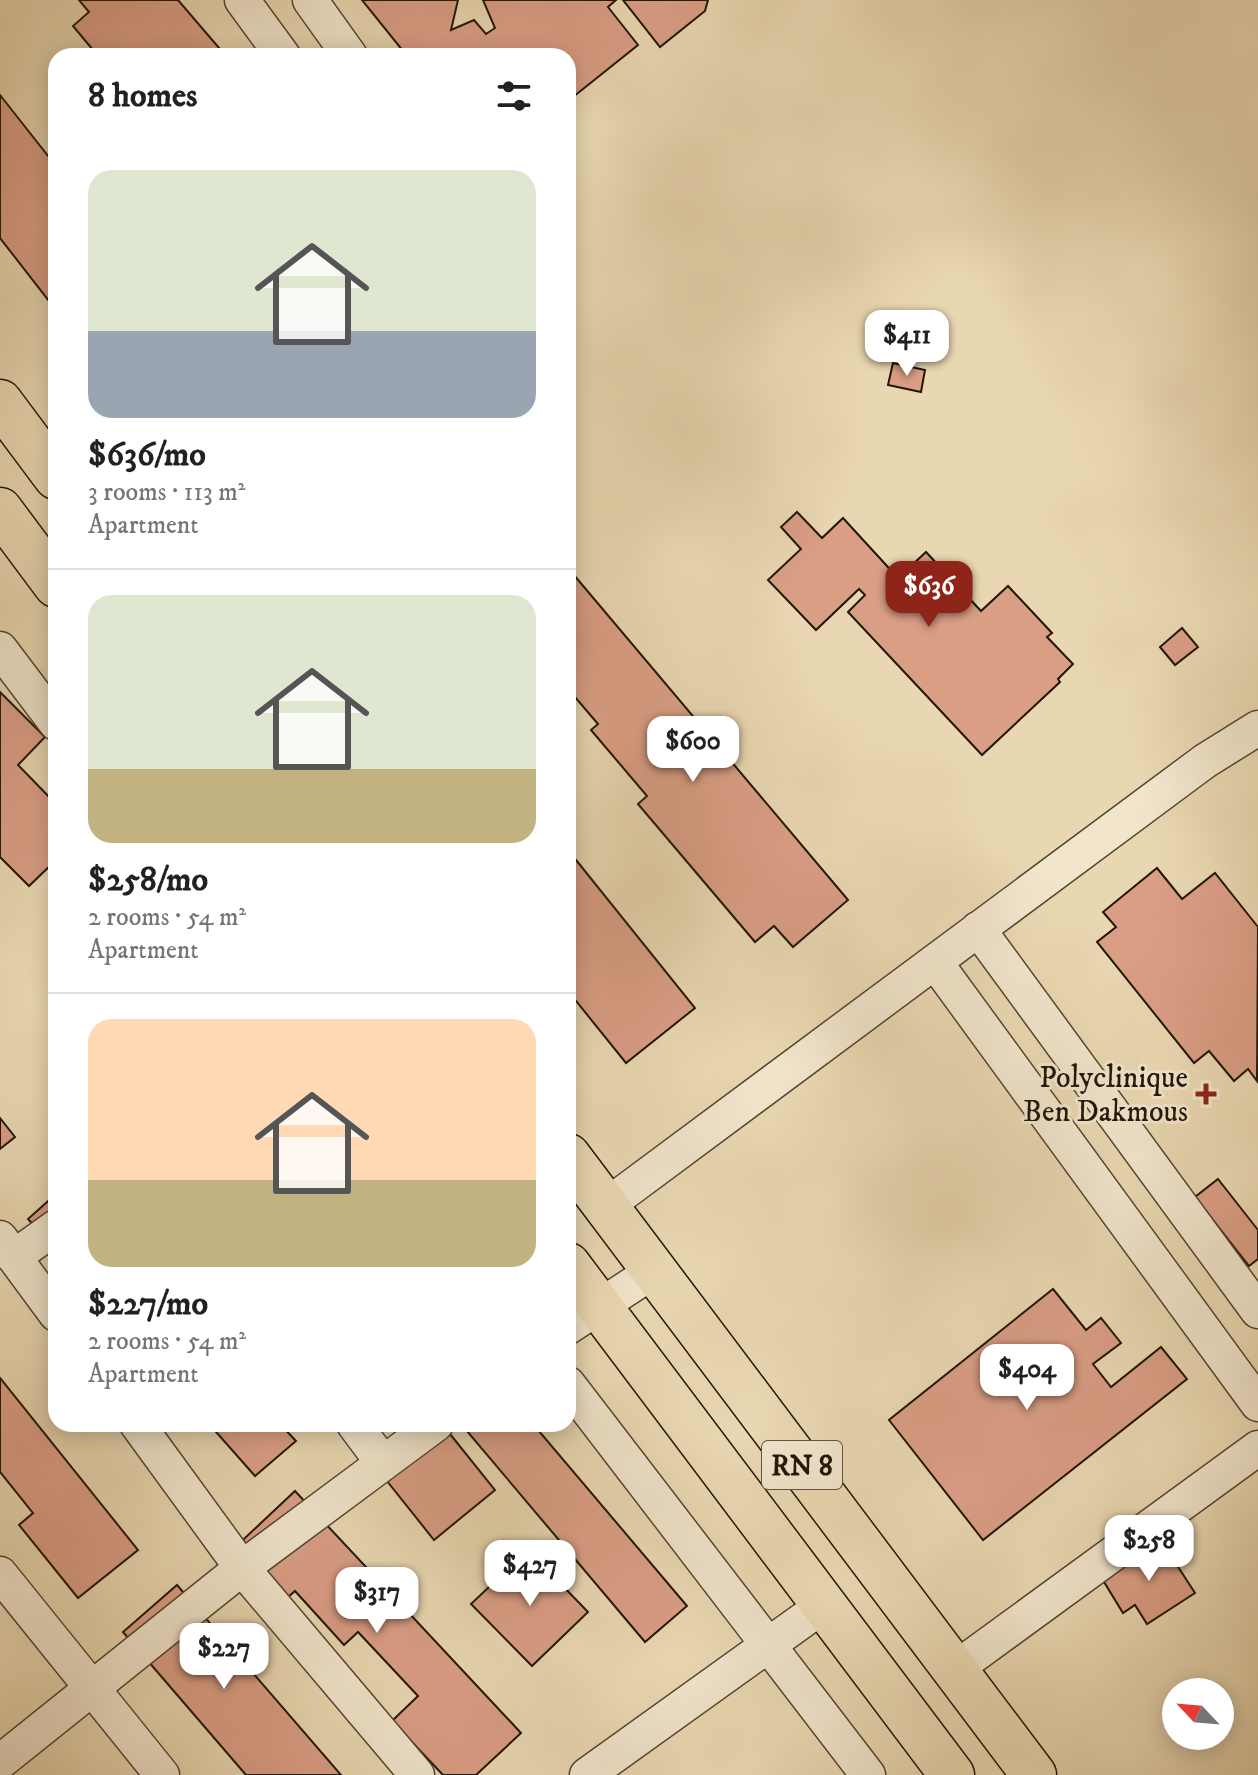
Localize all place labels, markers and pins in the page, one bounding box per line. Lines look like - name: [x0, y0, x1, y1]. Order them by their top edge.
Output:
- pin: $411: [860, 310, 954, 378]
- pin: $636: [882, 561, 976, 629]
- pin: $600: [646, 716, 740, 784]
- place label: Polyclinique Ben Dakmous: [1023, 1060, 1188, 1131]
- marker: Polyclinique Ben Dakmous: [1195, 1083, 1217, 1105]
- pin: $404: [980, 1344, 1074, 1412]
- pin: $258: [1102, 1515, 1196, 1583]
- pin: $427: [483, 1540, 577, 1608]
- pin: $317: [330, 1567, 424, 1635]
- pin: $227: [177, 1623, 271, 1691]

